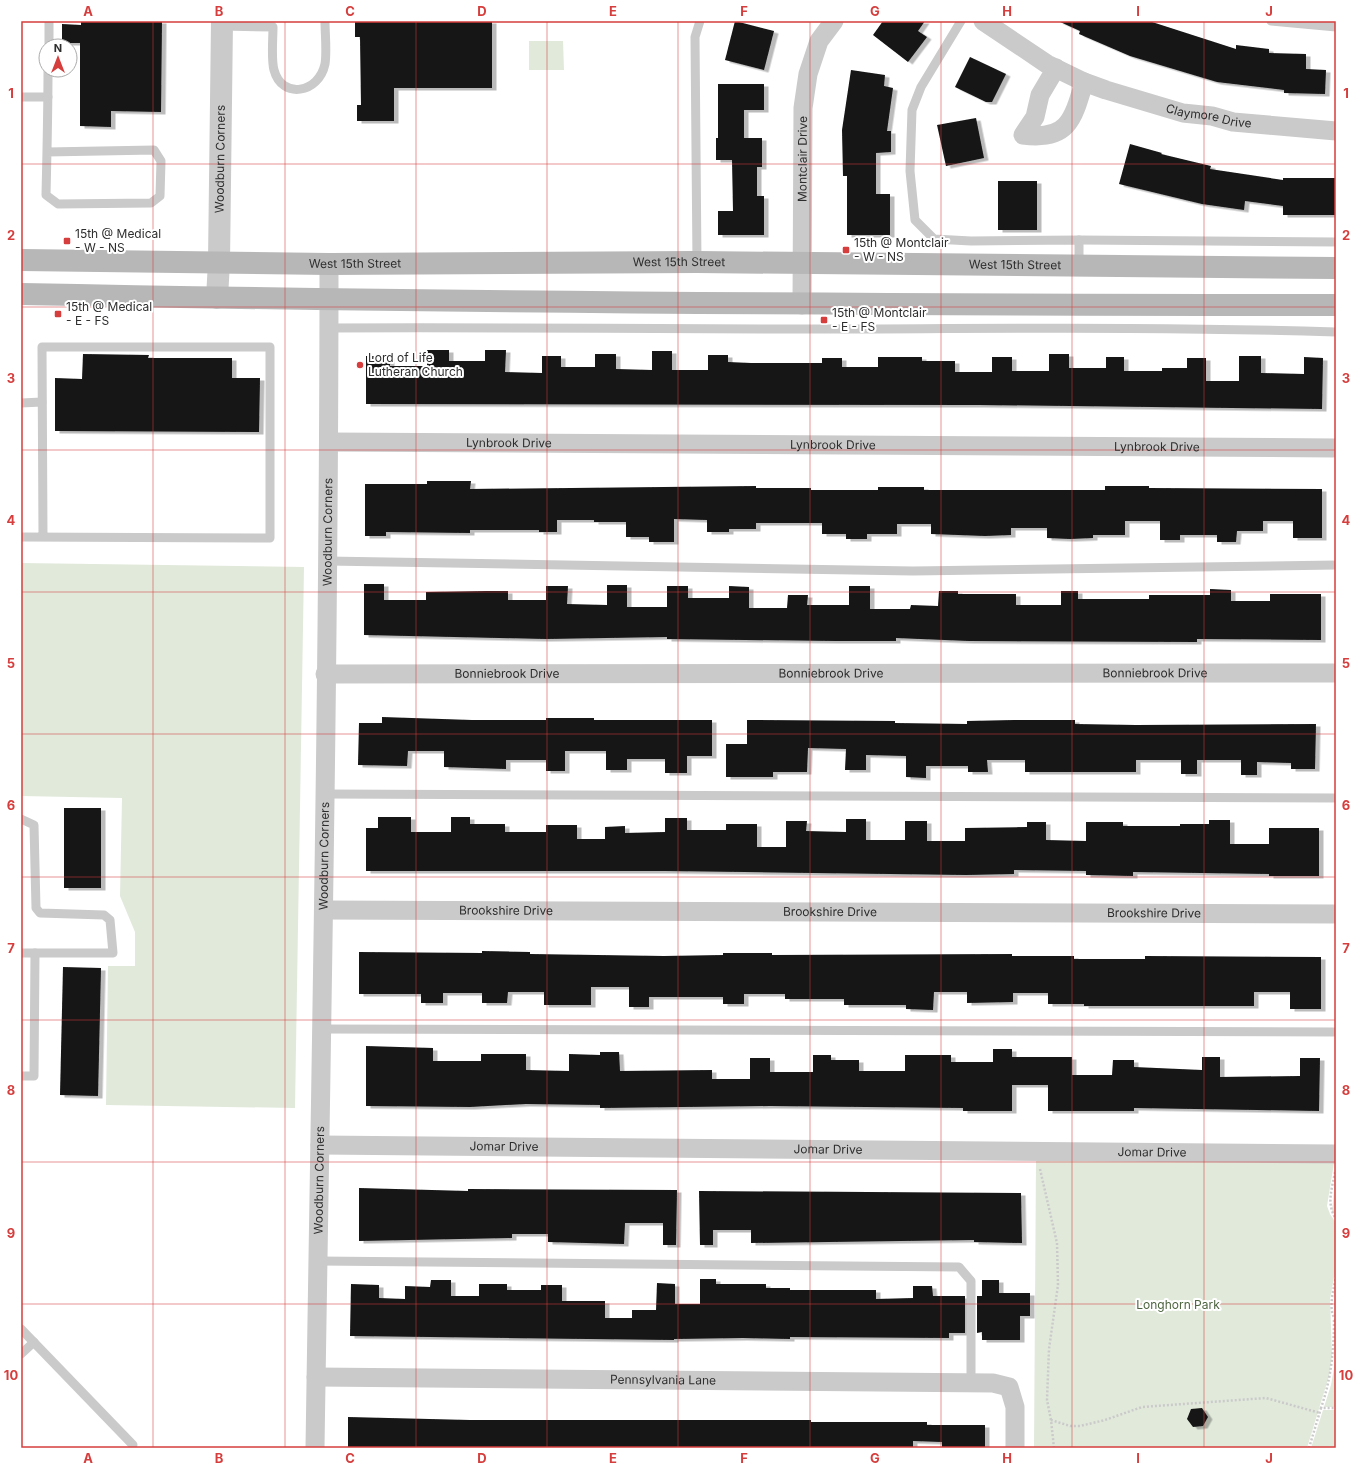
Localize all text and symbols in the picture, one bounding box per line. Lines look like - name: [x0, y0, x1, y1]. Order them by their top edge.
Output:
- text: A: [83, 3, 93, 19]
- text: B: [215, 3, 224, 19]
- text: C: [345, 3, 355, 19]
- text: D: [477, 3, 487, 19]
- text: E: [609, 3, 617, 19]
- text: F: [740, 3, 748, 19]
- text: G: [870, 3, 880, 19]
- text: H: [1002, 3, 1012, 19]
- text: I: [1136, 3, 1140, 19]
- text: J: [1265, 3, 1273, 19]
- north arrow: [38, 38, 78, 78]
- text: N: [54, 41, 62, 55]
- text: 1: [8, 85, 14, 101]
- text: 1: [1343, 85, 1349, 101]
- street label: Claymore Drive: [1164, 100, 1252, 131]
- street label: Woodburn Corners: [212, 105, 228, 213]
- street label: Montclair Drive: [795, 116, 810, 202]
- place label: 15th @ Medical - W - NS: [75, 226, 161, 255]
- text: 2: [7, 227, 15, 243]
- text: 2: [1342, 227, 1350, 243]
- place label: 15th @ Montclair - W - NS: [854, 235, 949, 264]
- marker: 15th @ Medical - W - NS: [62, 236, 72, 246]
- marker: 15th @ Montclair - W - NS: [841, 245, 851, 255]
- street label: West 15th Street: [633, 254, 725, 269]
- street label: West 15th Street: [309, 256, 401, 271]
- street label: West 15th Street: [969, 257, 1061, 272]
- place label: 15th @ Medical - E - FS: [66, 299, 152, 328]
- place label: 15th @ Montclair - E - FS: [832, 305, 927, 334]
- marker: 15th @ Medical - E - FS: [53, 309, 63, 319]
- marker: 15th @ Montclair - E - FS: [819, 315, 829, 325]
- place label: Lord of Life Lutheran Church: [368, 350, 463, 379]
- marker: Lord of Life Lutheran Church: [355, 360, 365, 370]
- text: 3: [7, 370, 15, 386]
- text: 3: [1342, 370, 1350, 386]
- street label: Lynbrook Drive: [466, 435, 552, 450]
- street label: Lynbrook Drive: [790, 437, 876, 452]
- street label: Lynbrook Drive: [1114, 439, 1200, 454]
- street label: Woodburn Corners: [319, 478, 335, 586]
- text: 4: [7, 512, 16, 528]
- text: 4: [1342, 512, 1351, 528]
- text: 5: [7, 655, 15, 671]
- text: 5: [1342, 655, 1350, 671]
- street label: Bonniebrook Drive: [778, 665, 884, 681]
- street label: Bonniebrook Drive: [1102, 665, 1208, 680]
- street label: Bonniebrook Drive: [454, 666, 560, 681]
- text: 6: [7, 797, 15, 813]
- text: 6: [1342, 797, 1350, 813]
- street label: Woodburn Corners: [315, 802, 332, 910]
- street label: Brookshire Drive: [459, 903, 553, 918]
- street label: Brookshire Drive: [783, 904, 877, 919]
- street label: Brookshire Drive: [1107, 905, 1201, 920]
- text: 7: [7, 940, 15, 956]
- text: 7: [1342, 940, 1350, 956]
- text: 8: [7, 1082, 15, 1098]
- text: 8: [1342, 1082, 1350, 1098]
- street label: Woodburn Corners: [310, 1126, 327, 1234]
- street label: Jomar Drive: [469, 1138, 539, 1154]
- street label: Jomar Drive: [793, 1141, 863, 1157]
- street label: Jomar Drive: [1117, 1144, 1187, 1160]
- text: 9: [7, 1225, 15, 1241]
- text: 9: [1342, 1225, 1350, 1241]
- park label: Longhorn Park: [1136, 1297, 1220, 1312]
- text: 10: [4, 1367, 18, 1383]
- text: 10: [1339, 1367, 1353, 1383]
- street label: Pennsylvania Lane: [610, 1372, 716, 1388]
- text: A: [83, 1450, 93, 1466]
- text: B: [215, 1450, 224, 1466]
- text: C: [345, 1450, 355, 1466]
- text: D: [477, 1450, 487, 1466]
- text: E: [609, 1450, 617, 1466]
- text: F: [740, 1450, 748, 1466]
- text: G: [870, 1450, 880, 1466]
- text: H: [1002, 1450, 1012, 1466]
- text: I: [1136, 1450, 1140, 1466]
- text: J: [1265, 1450, 1273, 1466]

